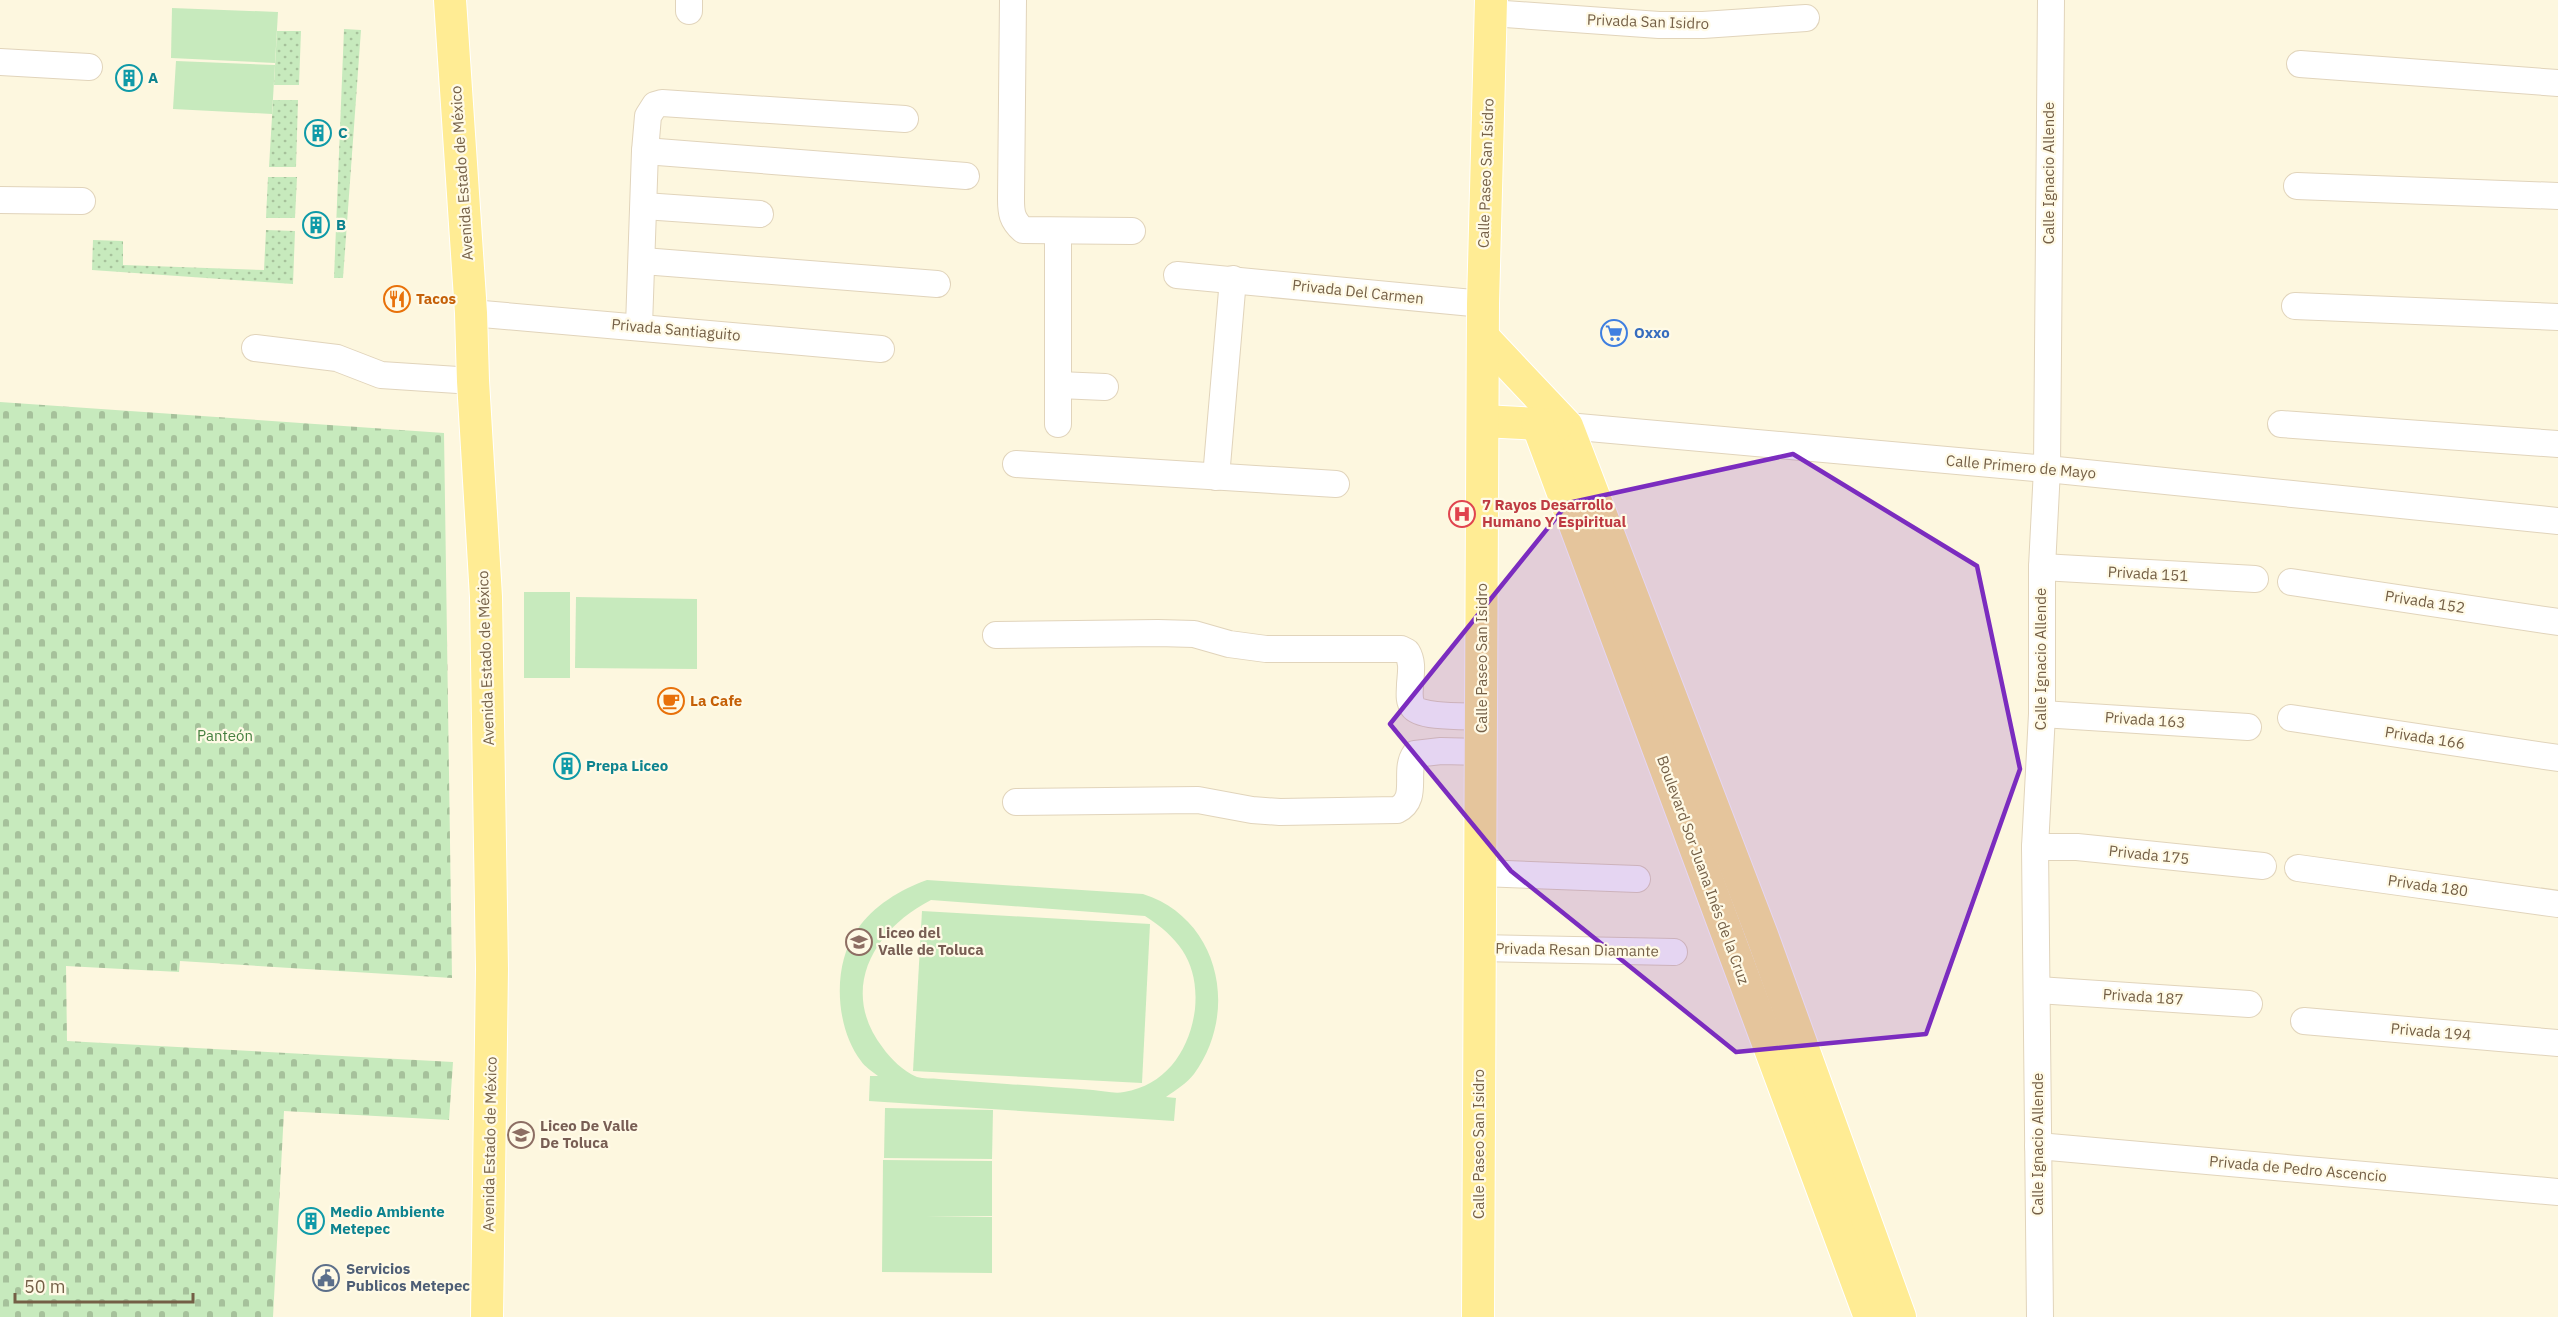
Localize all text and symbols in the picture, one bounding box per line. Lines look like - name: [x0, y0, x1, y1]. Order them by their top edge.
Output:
- street label: Privada San Isidro: [1587, 10, 1709, 33]
- building icon: A: [114, 63, 144, 93]
- place label: A: [148, 68, 158, 87]
- street label: Avenida Estado de México: [446, 85, 477, 261]
- street label: Calle Paseo San Isidro: [1473, 98, 1498, 248]
- street label: Calle Ignacio Allende: [2039, 102, 2058, 244]
- building icon: C: [303, 118, 333, 148]
- place label: C: [338, 123, 348, 142]
- building icon: B: [301, 210, 331, 240]
- place label: B: [336, 215, 346, 234]
- street label: Privada Del Carmen: [1291, 275, 1425, 308]
- restaurant icon: Tacos: [382, 284, 412, 314]
- place label: Tacos: [416, 289, 456, 308]
- street label: Privada Santiaguito: [611, 314, 741, 345]
- supermarket icon: Oxxo: [1599, 318, 1629, 348]
- place label: Oxxo: [1634, 323, 1670, 342]
- street label: Calle Primero de Mayo: [1945, 450, 2097, 483]
- place label: 7 Rayos Desarrollo Humano Y Espiritual: [1482, 495, 1627, 531]
- hospital icon: 7 Rayos Desarrollo Humano Y Espiritual: [1447, 499, 1477, 529]
- street label: Privada 151: [2107, 562, 2189, 585]
- street label: Avenida Estado de México: [473, 570, 498, 746]
- street label: Calle Paseo San Isidro: [1472, 583, 1491, 733]
- street label: Privada 152: [2384, 586, 2466, 617]
- street label: Calle Ignacio Allende: [2031, 588, 2050, 730]
- cafe icon: La Cafe: [656, 686, 686, 716]
- place label: La Cafe: [690, 691, 742, 710]
- street label: Privada 163: [2104, 707, 2186, 732]
- street label: Privada 166: [2384, 722, 2466, 753]
- park label: Panteón: [197, 726, 253, 745]
- building icon: Prepa Liceo: [552, 751, 582, 781]
- street label: Boulevard Sor Juana Inés de la Cruz: [1653, 753, 1754, 987]
- place label: Prepa Liceo: [586, 756, 668, 775]
- street label: Privada 175: [2108, 841, 2190, 868]
- street label: Privada 180: [2387, 870, 2469, 901]
- place label: Liceo del Valle de Toluca: [878, 923, 984, 959]
- school or university icon: Liceo del Valle de Toluca: [844, 927, 874, 957]
- street label: Privada Resan Diamante: [1495, 939, 1659, 960]
- street label: Privada 187: [2102, 984, 2184, 1009]
- street label: Privada 194: [2390, 1019, 2472, 1044]
- street label: Avenida Estado de México: [478, 1056, 501, 1232]
- street label: Calle Paseo San Isidro: [1469, 1069, 1488, 1219]
- street label: Calle Ignacio Allende: [2028, 1073, 2047, 1215]
- place label: Liceo De Valle De Toluca: [540, 1116, 638, 1152]
- school or university icon: Liceo De Valle De Toluca: [506, 1120, 536, 1150]
- street label: Privada de Pedro Ascencio: [2208, 1151, 2388, 1186]
- place label: Medio Ambiente Metepec: [330, 1202, 445, 1238]
- building icon: Medio Ambiente Metepec: [296, 1206, 326, 1236]
- place label: Servicios Publicos Metepec: [346, 1259, 470, 1295]
- public building icon: Servicios Publicos Metepec: [311, 1263, 341, 1293]
- scale bar: [15, 1266, 194, 1304]
- text: 50 m: [24, 1275, 66, 1298]

